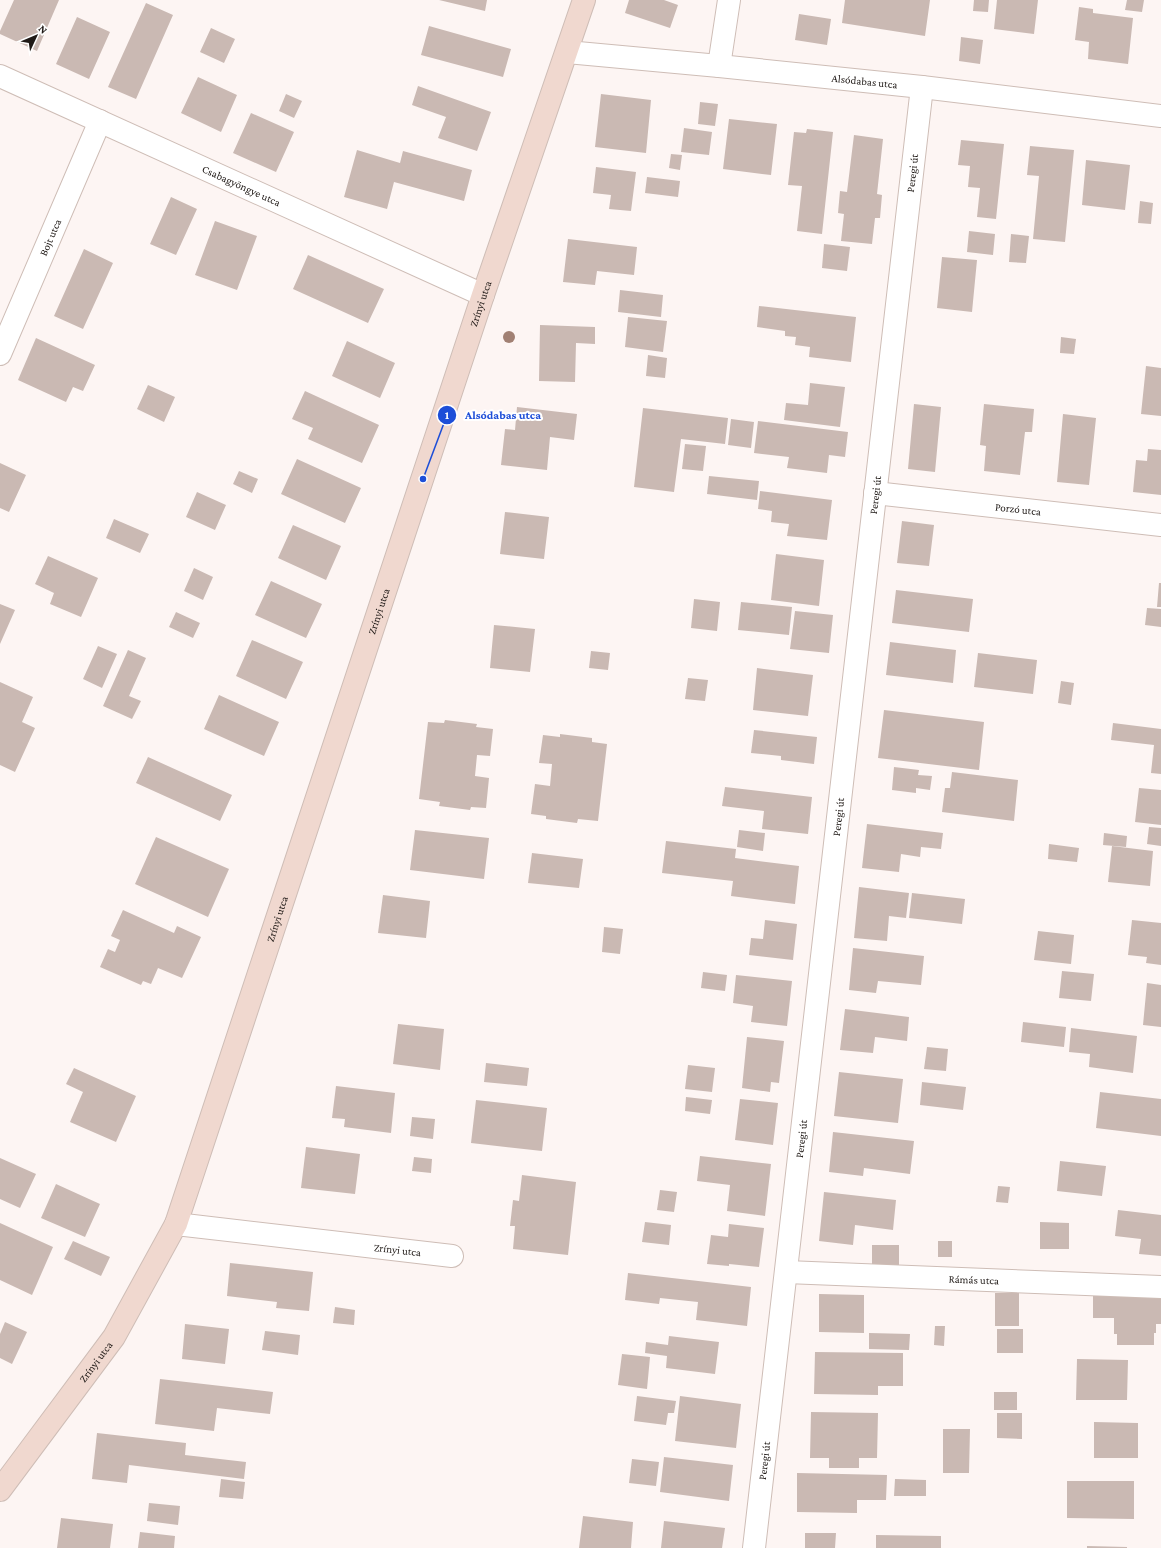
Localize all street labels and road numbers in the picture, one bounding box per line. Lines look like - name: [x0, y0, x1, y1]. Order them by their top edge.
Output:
- street label: Alsódabas utca: [831, 72, 898, 90]
- street label: Peregi út: [904, 153, 920, 193]
- street label: Csabagyöngye utca: [200, 162, 282, 208]
- street label: Bojt utca: [37, 217, 63, 258]
- street label: Zrínyi utca: [467, 279, 493, 328]
- street label: Peregi út: [867, 475, 883, 515]
- street label: Porzó utca: [995, 500, 1042, 518]
- street label: Zrínyi utca: [365, 587, 392, 636]
- street label: Peregi út: [830, 797, 846, 837]
- street label: Zrínyi utca: [264, 894, 290, 943]
- street label: Peregi út: [793, 1119, 809, 1158]
- street label: Zrínyi utca: [373, 1241, 422, 1258]
- street label: Rámás utca: [948, 1273, 999, 1287]
- street label: Zrínyi utca: [77, 1339, 115, 1384]
- street label: Peregi út: [756, 1440, 772, 1480]

